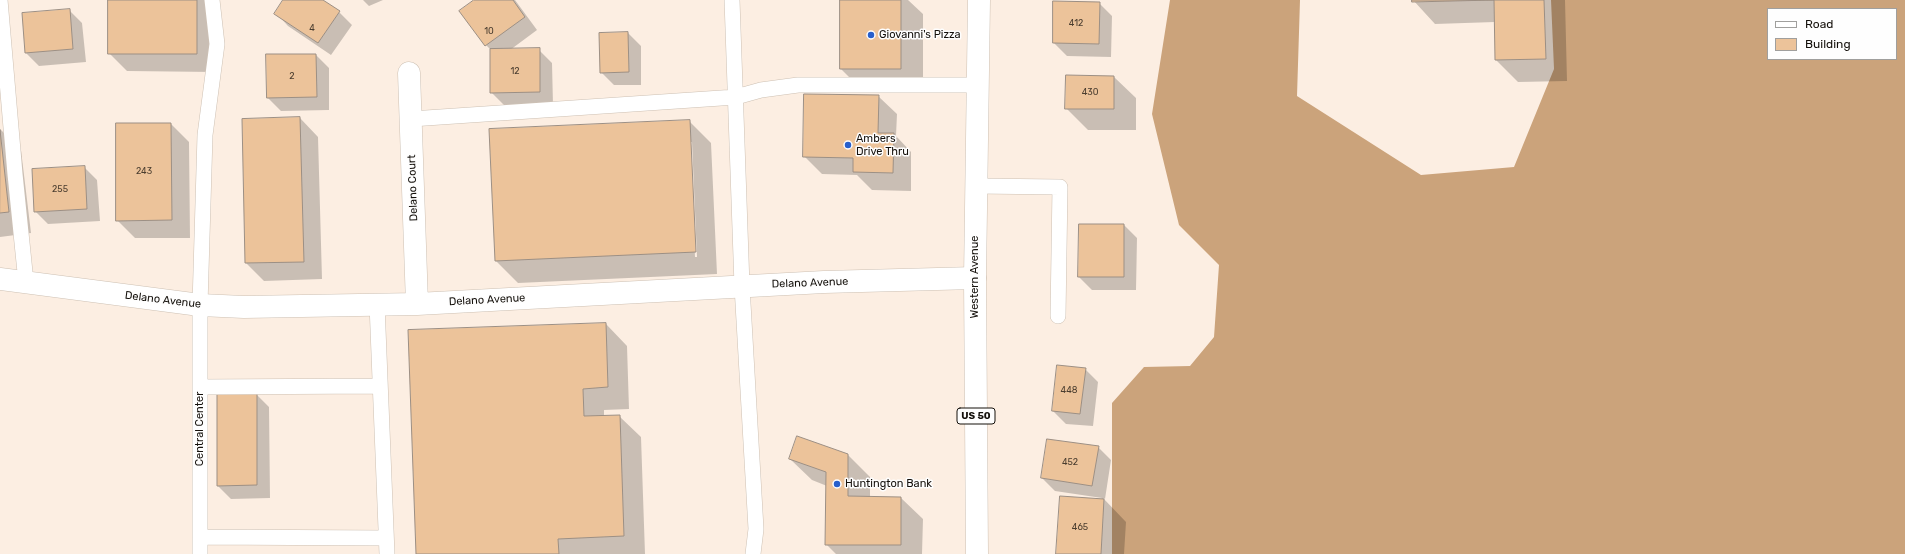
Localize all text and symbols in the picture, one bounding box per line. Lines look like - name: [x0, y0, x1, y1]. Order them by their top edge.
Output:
- legend: [1767, 8, 1897, 60]
- text: Road: [1805, 17, 1833, 31]
- house number: 412: [1069, 18, 1083, 28]
- house number: 4: [309, 23, 315, 33]
- house number: 10: [484, 26, 494, 36]
- place label: Giovanni's Pizza: [879, 28, 961, 42]
- marker: Giovanni's Pizza: [866, 30, 876, 40]
- text: Building: [1805, 37, 1851, 51]
- house number: 12: [510, 66, 520, 76]
- house number: 2: [289, 71, 295, 81]
- house number: 430: [1082, 87, 1098, 97]
- place label: Ambers Drive Thru: [856, 132, 909, 158]
- marker: Ambers Drive Thru: [843, 140, 853, 150]
- street label: Delano Court: [405, 154, 421, 222]
- house number: 243: [136, 166, 152, 176]
- house number: 255: [52, 184, 68, 194]
- street label: Western Avenue: [968, 236, 982, 318]
- street label: Delano Avenue: [771, 275, 849, 291]
- street label: Delano Avenue: [124, 289, 202, 311]
- street label: Delano Avenue: [448, 291, 526, 309]
- house number: 448: [1061, 385, 1077, 395]
- street label: Central Center: [193, 392, 207, 466]
- road number: US 50: [957, 408, 995, 424]
- house number: 452: [1062, 457, 1078, 467]
- place label: Huntington Bank: [845, 477, 932, 491]
- marker: Huntington Bank: [832, 479, 842, 489]
- house number: 465: [1072, 522, 1088, 532]

